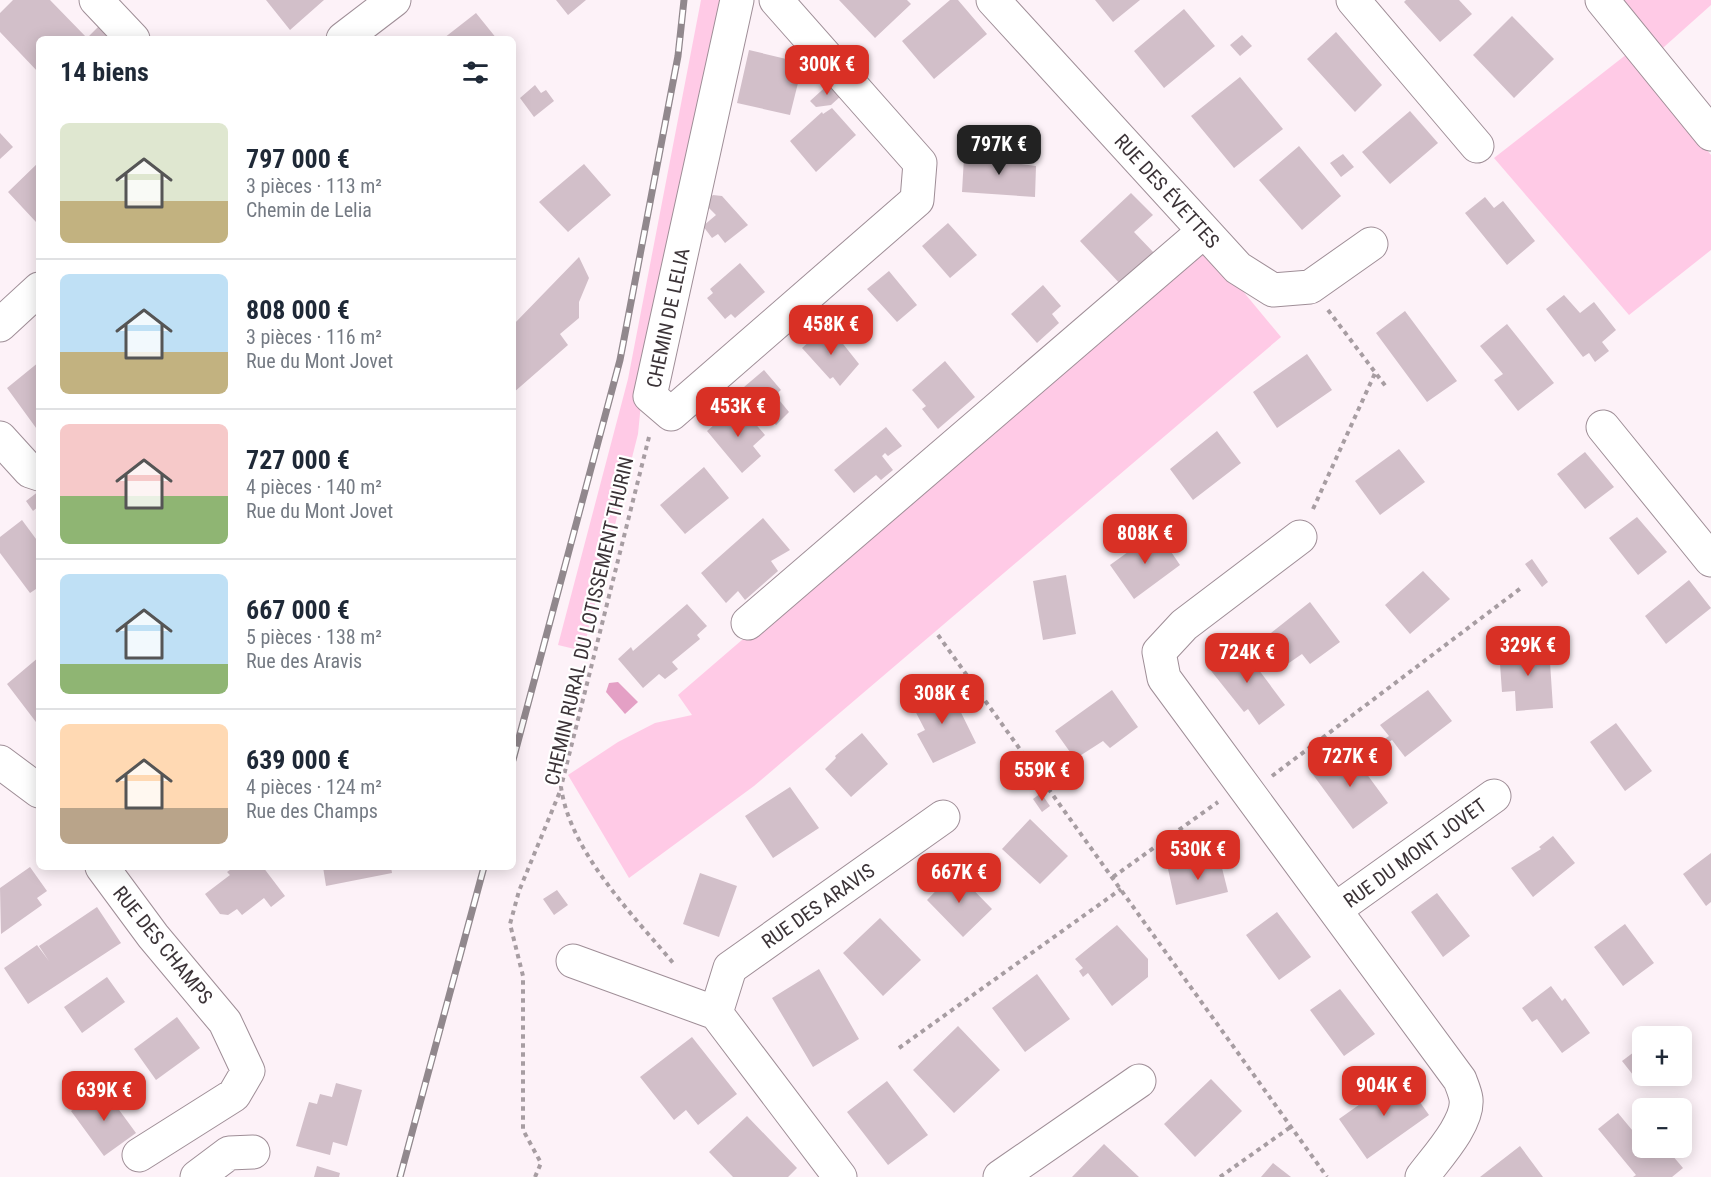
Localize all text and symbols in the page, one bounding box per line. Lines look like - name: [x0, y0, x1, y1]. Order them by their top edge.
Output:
- pin: 300K €: [778, 45, 876, 96]
- text: 300K €: [799, 52, 855, 76]
- icon: filters: [459, 56, 492, 89]
- text: 14 biens: [60, 57, 149, 87]
- pin: 797K €: [950, 125, 1048, 176]
- street label: RUE DES ÉVETTES: [1109, 129, 1225, 253]
- text: 797K €: [971, 132, 1027, 156]
- text: 797 000 €: [246, 144, 350, 174]
- icon: home: [108, 147, 180, 219]
- text: 3 pièces · 113 m²: [246, 174, 382, 198]
- text: Chemin de Lelia: [246, 198, 372, 222]
- street label: CHEMIN DE LELIA: [641, 245, 695, 390]
- text: 808 000 €: [246, 295, 350, 325]
- icon: home: [108, 298, 180, 370]
- pin: 458K €: [782, 305, 880, 356]
- text: 458K €: [803, 312, 859, 336]
- text: 3 pièces · 116 m²: [246, 325, 382, 349]
- text: Rue du Mont Jovet: [246, 349, 393, 373]
- pin: 453K €: [689, 387, 787, 438]
- text: 453K €: [710, 394, 766, 418]
- text: 727 000 €: [246, 445, 350, 475]
- icon: home: [108, 448, 180, 520]
- street label: CHEMIN RURAL DU LOTISSEMENT THURIN: [539, 454, 639, 788]
- text: 4 pièces · 140 m²: [246, 475, 382, 499]
- text: Rue du Mont Jovet: [246, 499, 393, 523]
- pin: 808K €: [1096, 514, 1194, 565]
- text: 808K €: [1117, 521, 1173, 545]
- text: 667 000 €: [246, 595, 350, 625]
- icon: home: [108, 598, 180, 670]
- text: 5 pièces · 138 m²: [246, 625, 382, 649]
- pin: 329K €: [1479, 626, 1577, 677]
- pin: 724K €: [1198, 633, 1296, 684]
- text: 329K €: [1500, 633, 1556, 657]
- text: 724K €: [1219, 640, 1275, 664]
- text: Rue des Aravis: [246, 649, 362, 673]
- pin: 308K €: [893, 674, 991, 725]
- text: 308K €: [914, 681, 970, 705]
- pin: 727K €: [1301, 737, 1399, 788]
- text: 727K €: [1322, 744, 1378, 768]
- text: 639 000 €: [246, 745, 350, 775]
- icon: home: [108, 748, 180, 820]
- pin: 559K €: [993, 751, 1091, 802]
- text: 559K €: [1014, 758, 1070, 782]
- text: 4 pièces · 124 m²: [246, 775, 382, 799]
- street label: RUE DU MONT JOVET: [1339, 793, 1491, 913]
- text: Rue des Champs: [246, 799, 378, 823]
- pin: 530K €: [1149, 830, 1247, 881]
- text: 530K €: [1170, 837, 1226, 861]
- pin: 667K €: [910, 853, 1008, 904]
- street label: RUE DES ARAVIS: [757, 858, 879, 954]
- text: 667K €: [931, 860, 987, 884]
- street label: RUE DES CHAMPS: [108, 881, 218, 1009]
- map controls: [1632, 1026, 1692, 1158]
- button: +: [1632, 1026, 1692, 1086]
- pin: 904K €: [1335, 1066, 1433, 1117]
- pin: 639K €: [55, 1071, 153, 1122]
- text: 904K €: [1356, 1073, 1412, 1097]
- text: 639K €: [76, 1078, 132, 1102]
- button: −: [1632, 1098, 1692, 1158]

